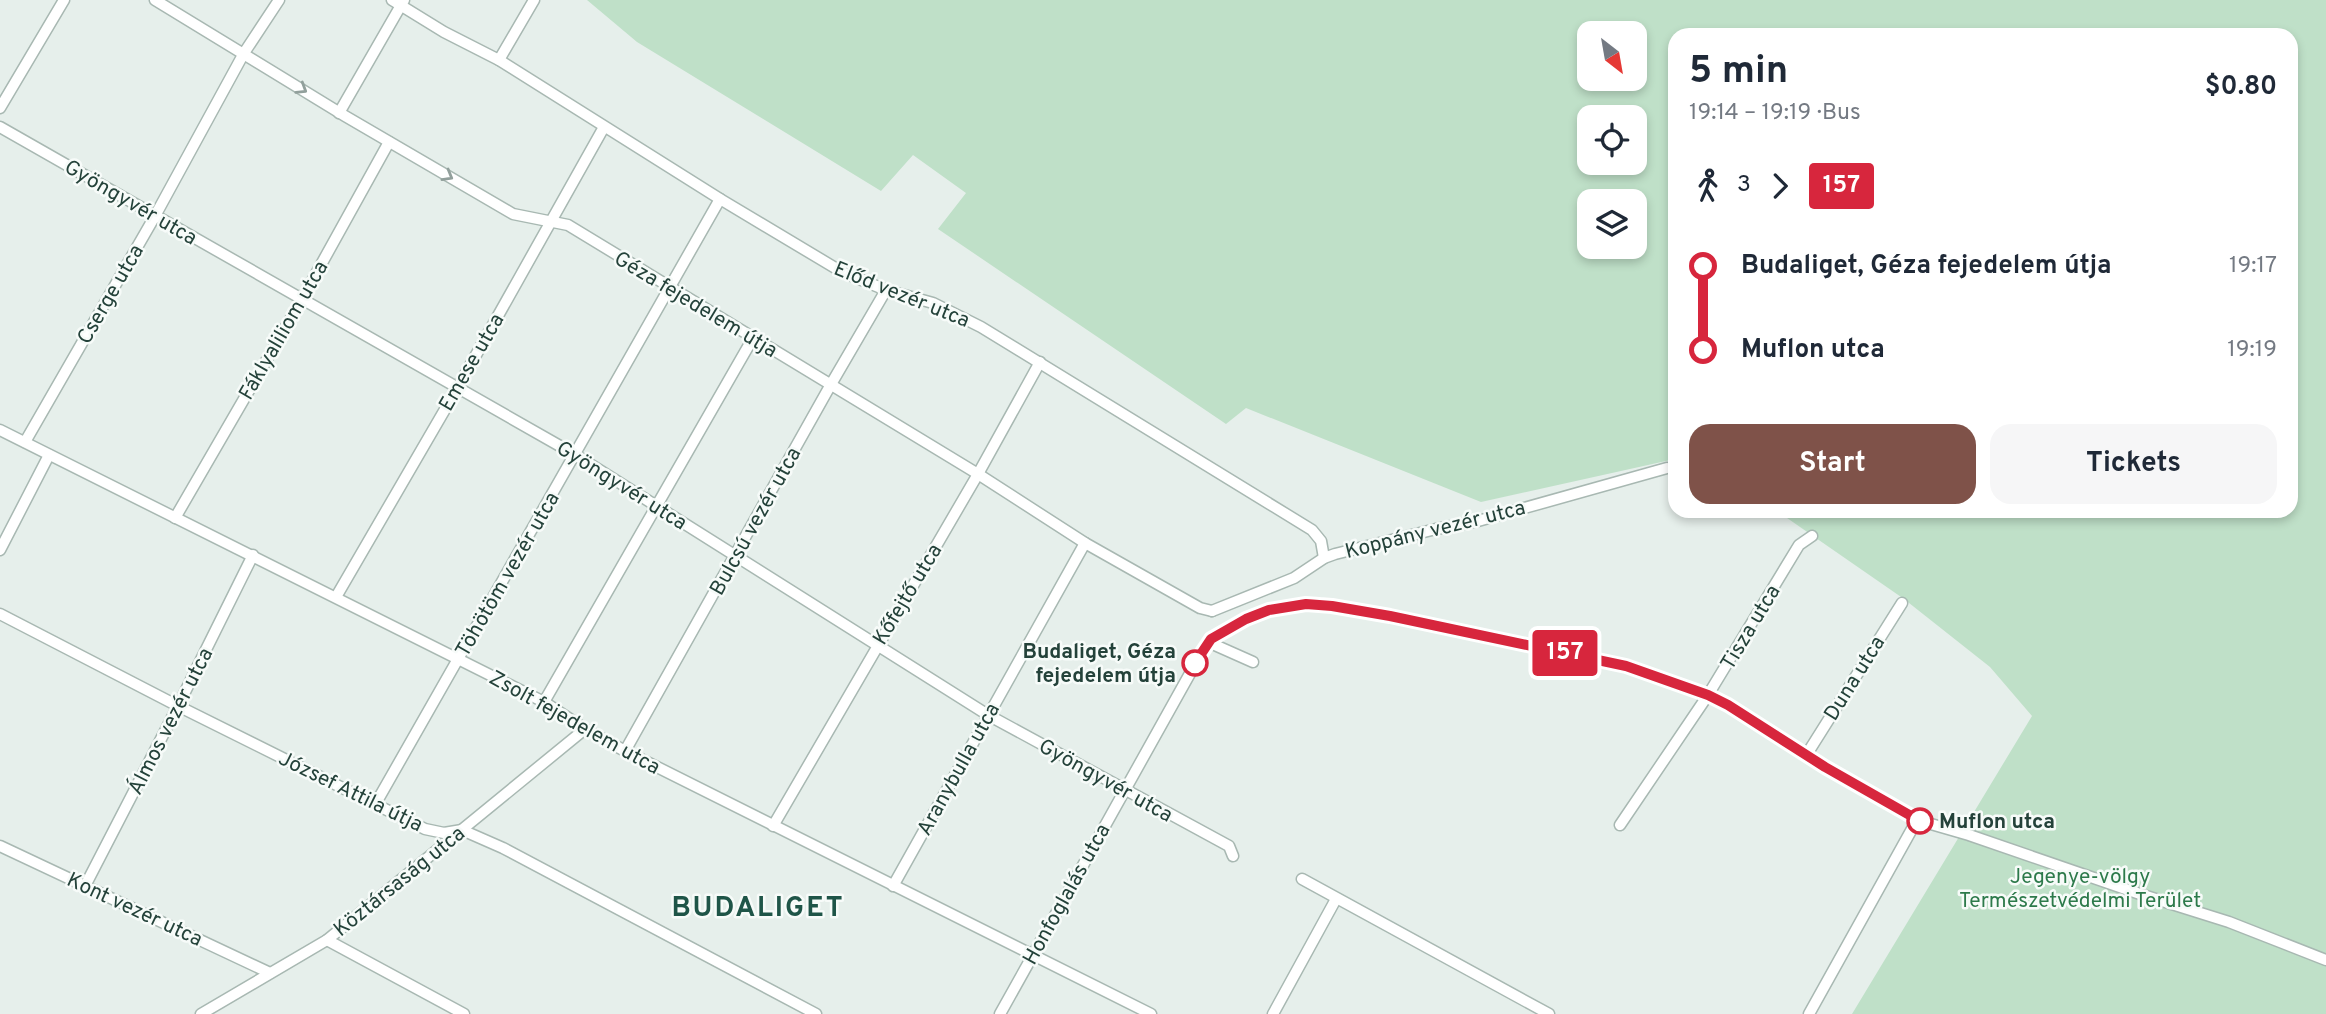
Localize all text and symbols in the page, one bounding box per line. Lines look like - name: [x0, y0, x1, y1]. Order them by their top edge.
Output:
- north arrow: [1577, 21, 1647, 91]
- map controls: [1577, 21, 1647, 259]
- text: 5 min: [1689, 48, 1788, 97]
- text: $0.80: [2205, 71, 2277, 104]
- one-way arrow: [294, 81, 307, 94]
- text: 19:14 – 19:19 · Bus: [1689, 99, 1861, 128]
- button: locate: [1577, 105, 1647, 175]
- street label: Gyöngyvér utca: [59, 154, 202, 252]
- icon: walk: [1689, 167, 1727, 205]
- icon: forward: [1761, 167, 1799, 205]
- one-way arrow: [441, 168, 454, 181]
- text: 3: [1737, 171, 1751, 200]
- text: 157: [1823, 171, 1860, 201]
- button: layers: [1577, 189, 1647, 259]
- street label: Cserge utca: [72, 240, 151, 350]
- street label: Géza fejedelem útja: [609, 246, 782, 365]
- text: Budaliget, Géza fejedelem útja: [1741, 250, 2112, 283]
- text: 19:17: [2229, 252, 2277, 281]
- street label: Fáklyaliliom utca: [233, 256, 335, 405]
- street label: Előd vezér utca: [829, 256, 973, 335]
- street label: Emese utca: [433, 309, 511, 416]
- text: Muflon utca: [1741, 334, 1885, 367]
- text: 19:19: [2227, 336, 2277, 365]
- button: Start: [1689, 424, 1976, 504]
- button: Tickets: [1990, 424, 2277, 504]
- street label: Gyöngyvér utca: [551, 435, 692, 537]
- street label: Bulcsú vezér utca: [704, 443, 808, 601]
- street label: Töhötöm vezér utca: [450, 487, 567, 662]
- street label: Koppány vezér utca: [1342, 495, 1528, 566]
- street label: Kőfejtő utca: [868, 539, 949, 650]
- street label: Tisza utca: [1715, 580, 1787, 675]
- line badge: 157: [1525, 630, 1605, 676]
- street label: Duna utca: [1819, 631, 1892, 726]
- text: 157: [1546, 638, 1584, 668]
- place label: Budaliget, Géza fejedelem útja: [1022, 639, 1176, 690]
- street label: Álmos vezér utca: [122, 643, 220, 800]
- marker: Budaliget, Géza fejedelem útja: [1182, 650, 1208, 676]
- street label: Zsolt fejedelem utca: [484, 665, 665, 782]
- street label: Aranybulla utca: [912, 699, 1007, 841]
- street label: Gyöngyvér utca: [1033, 733, 1177, 829]
- street label: József Attila útja: [274, 746, 427, 839]
- marker: Muflon utca: [1907, 808, 1933, 834]
- place label: Muflon utca: [1939, 809, 2055, 836]
- street label: Honfoglalás utca: [1017, 819, 1117, 970]
- street label: Köztársaság utca: [329, 821, 471, 944]
- park label: Jegenye-völgy Természetvédelmi Terület: [1959, 864, 2201, 915]
- street label: Kont vezér utca: [62, 867, 207, 954]
- district label: BUDALIGET: [671, 891, 845, 927]

